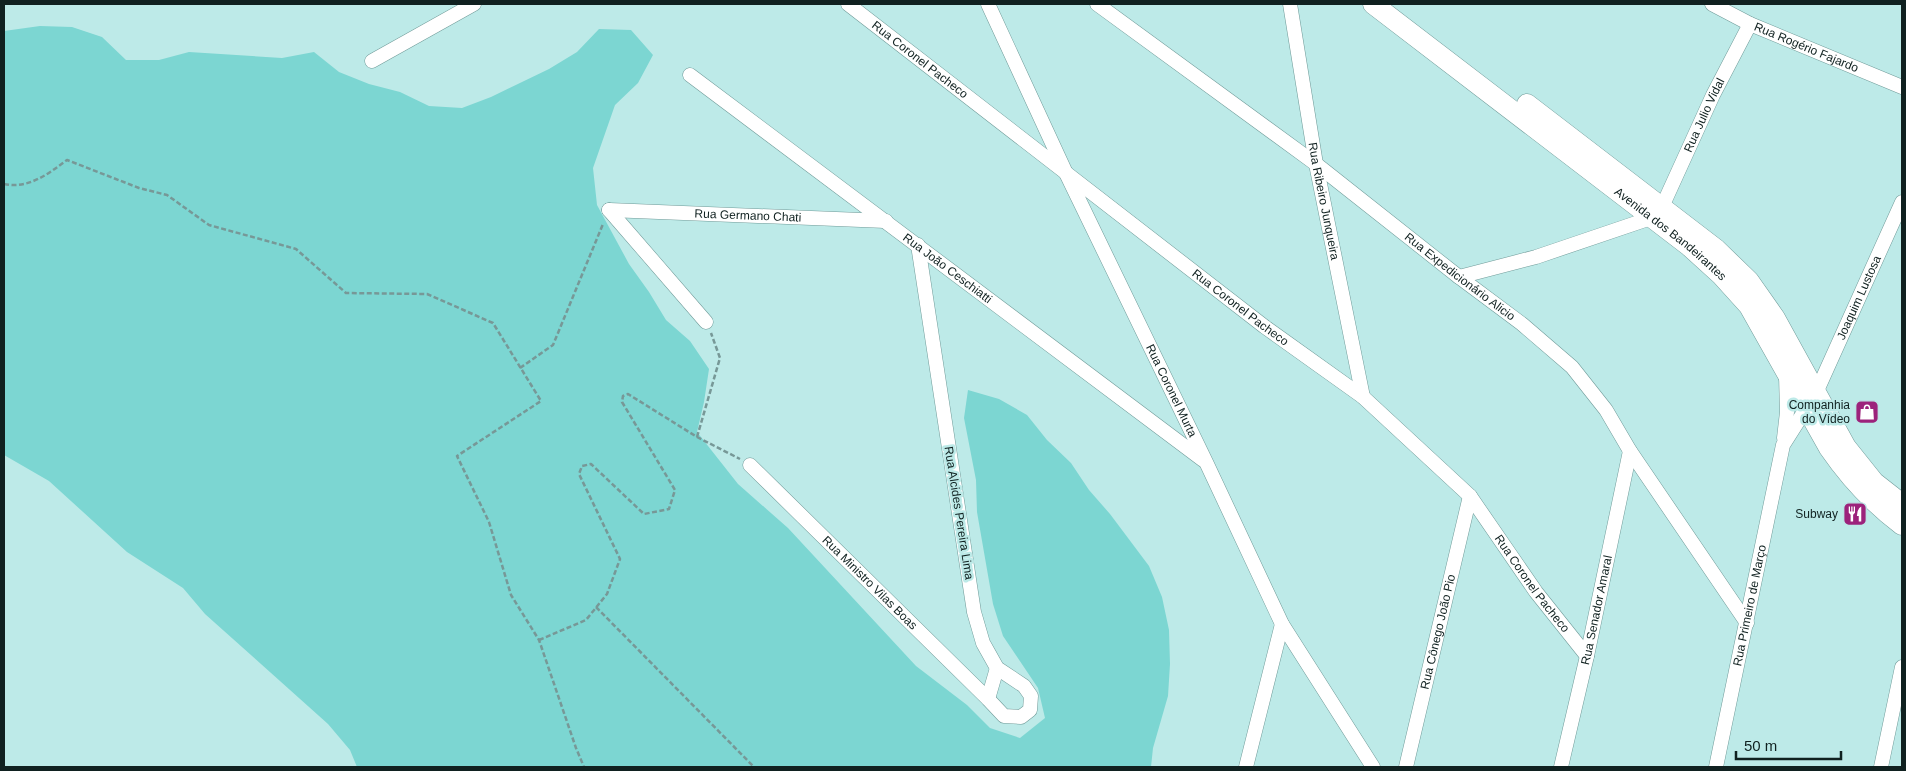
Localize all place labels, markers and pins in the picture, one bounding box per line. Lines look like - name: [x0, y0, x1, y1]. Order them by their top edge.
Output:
- place label: Companhia do Vídeo: [1789, 398, 1850, 426]
- shop icon: Companhia do Vídeo: [1854, 399, 1880, 425]
- restaurant icon: Subway: [1842, 501, 1868, 527]
- place label: Subway: [1795, 507, 1838, 521]

